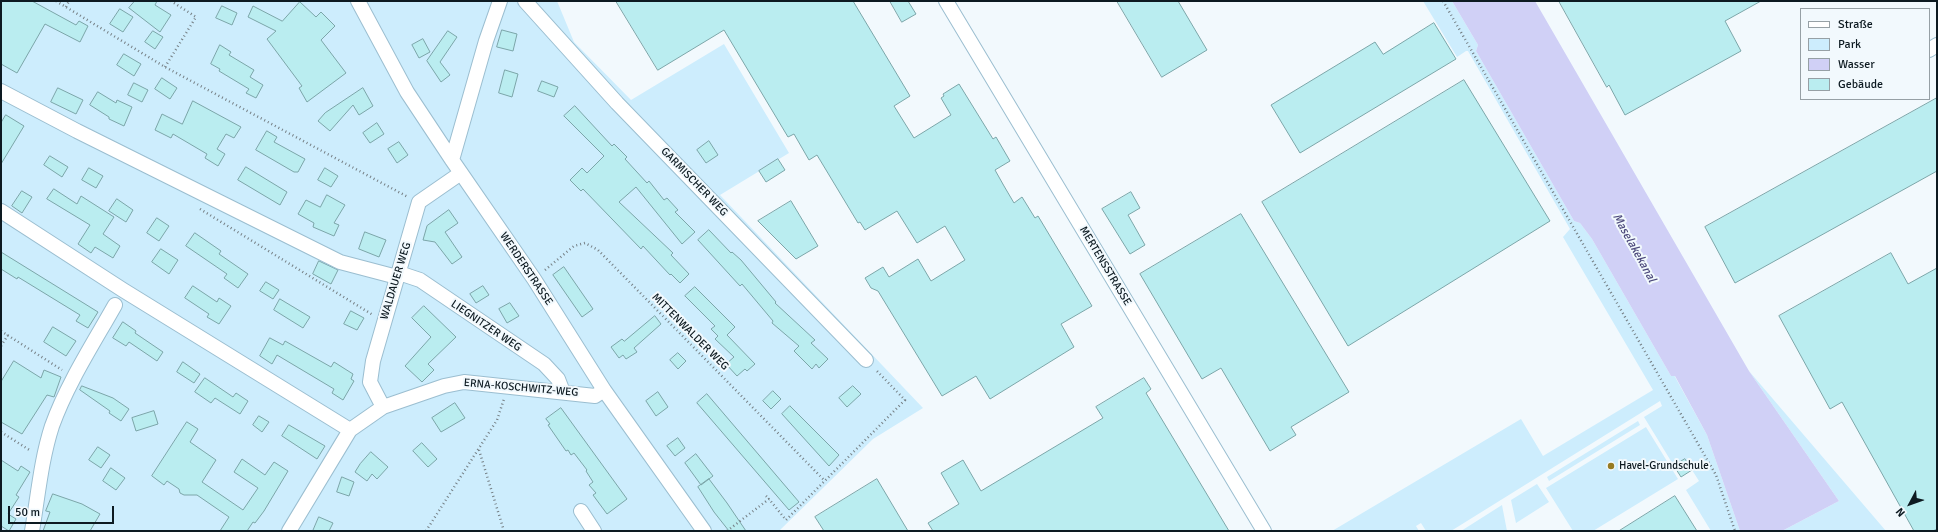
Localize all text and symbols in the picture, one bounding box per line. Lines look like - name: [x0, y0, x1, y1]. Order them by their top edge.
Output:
- legend: [1800, 8, 1930, 100]
- text: Straße: [1838, 17, 1873, 32]
- text: Park: [1838, 37, 1861, 52]
- text: Wasser: [1838, 57, 1875, 72]
- text: Gebäude: [1838, 77, 1883, 92]
- street label: GARMISCHER WEG: [658, 145, 730, 219]
- water label: Maselakekanal: [1609, 211, 1659, 285]
- street label: MERTENSSTRASSE: [1076, 224, 1134, 308]
- street label: WERDERSTRASSE: [497, 230, 555, 308]
- street label: WALDAUER WEG: [378, 241, 414, 321]
- street label: MITTENWALDER WEG: [649, 291, 731, 373]
- street label: LIEGNITZER WEG: [448, 298, 524, 354]
- street label: ERNA-KOSCHWITZ-WEG: [463, 376, 579, 400]
- place label: Havel-Grundschule: [1619, 459, 1709, 473]
- marker: Havel-Grundschule: [1606, 461, 1616, 471]
- north arrow: [1890, 484, 1930, 524]
- scale bar: [10, 498, 116, 524]
- text: 50 m: [15, 505, 40, 520]
- text: N: [1893, 505, 1908, 519]

